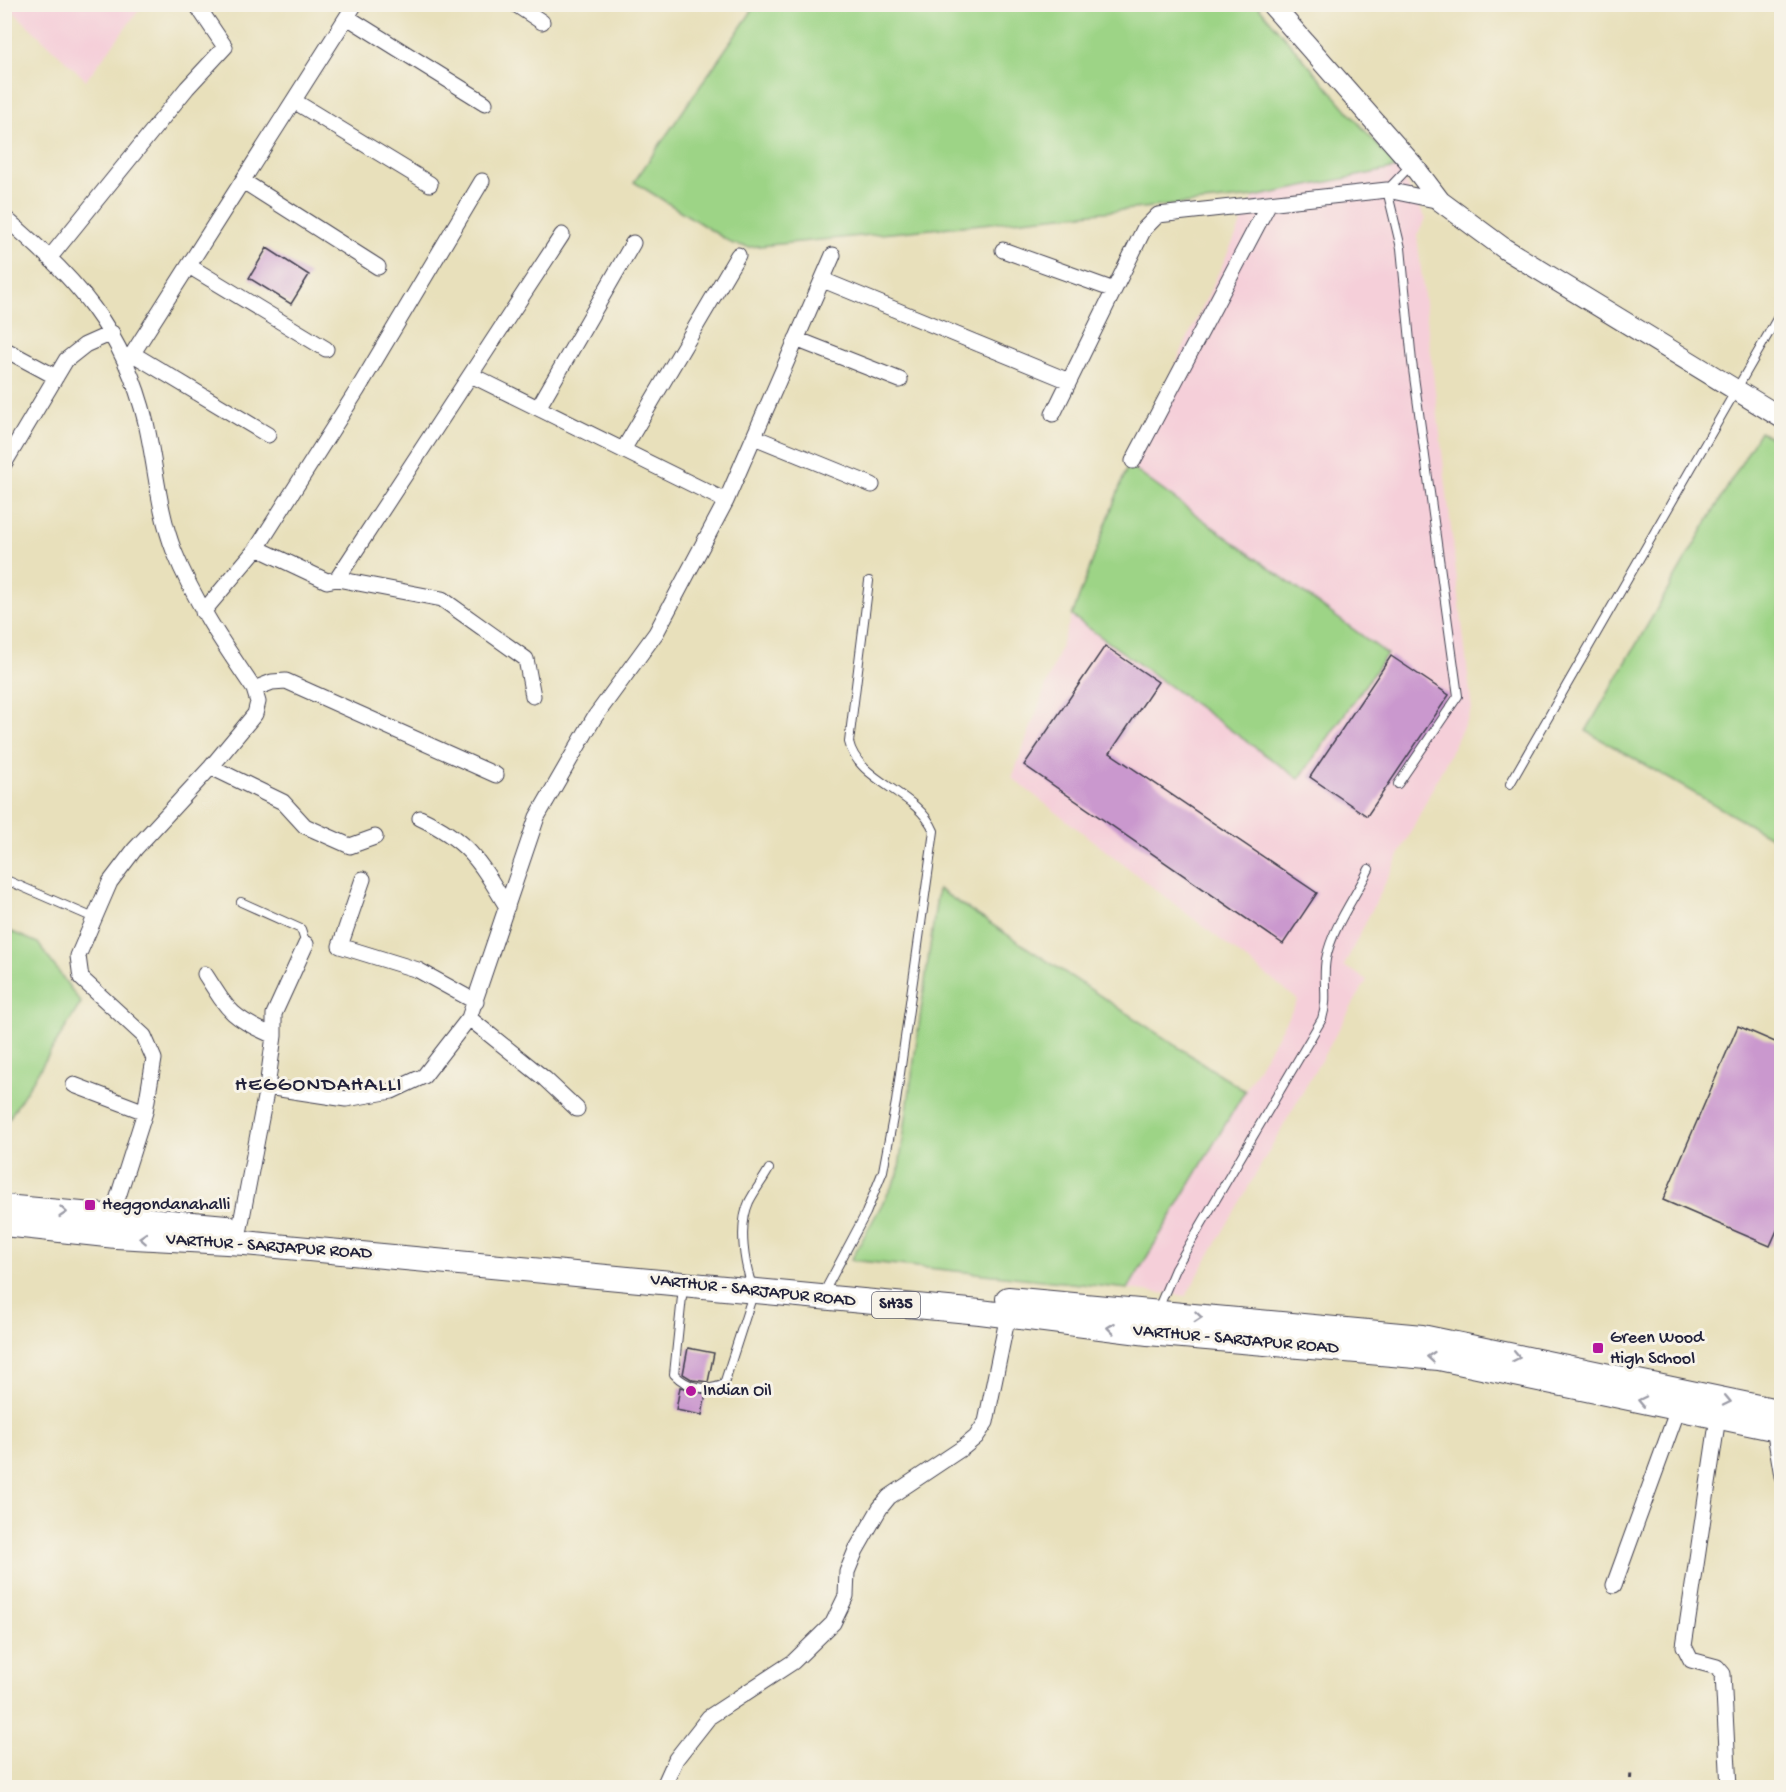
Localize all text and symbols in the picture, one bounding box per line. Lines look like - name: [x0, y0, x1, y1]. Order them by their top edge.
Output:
- district label: HEGGONDAHALLI: [235, 1074, 403, 1099]
- place label: Heggondanahalli: [102, 1195, 231, 1216]
- marker: Heggondanahalli: [83, 1198, 97, 1212]
- one-way arrow: [58, 1205, 67, 1218]
- street label: VARTHUR - SARJAPUR ROAD: [164, 1229, 373, 1265]
- one-way arrow: [139, 1231, 148, 1244]
- street label: VARTHUR - SARJAPUR ROAD: [648, 1270, 857, 1312]
- road number: SH35: [872, 1292, 920, 1318]
- one-way arrow: [1193, 1310, 1202, 1323]
- street label: VARTHUR - SARJAPUR ROAD: [1131, 1320, 1340, 1359]
- one-way arrow: [1106, 1322, 1116, 1335]
- place label: Green Wood High School: [1610, 1328, 1705, 1370]
- marker: Green Wood High School: [1591, 1341, 1605, 1355]
- one-way arrow: [1511, 1349, 1521, 1362]
- one-way arrow: [1426, 1351, 1435, 1364]
- place label: Indian Oil: [703, 1381, 772, 1402]
- marker: Indian Oil: [684, 1384, 698, 1398]
- one-way arrow: [1722, 1394, 1732, 1407]
- one-way arrow: [1637, 1395, 1647, 1408]

